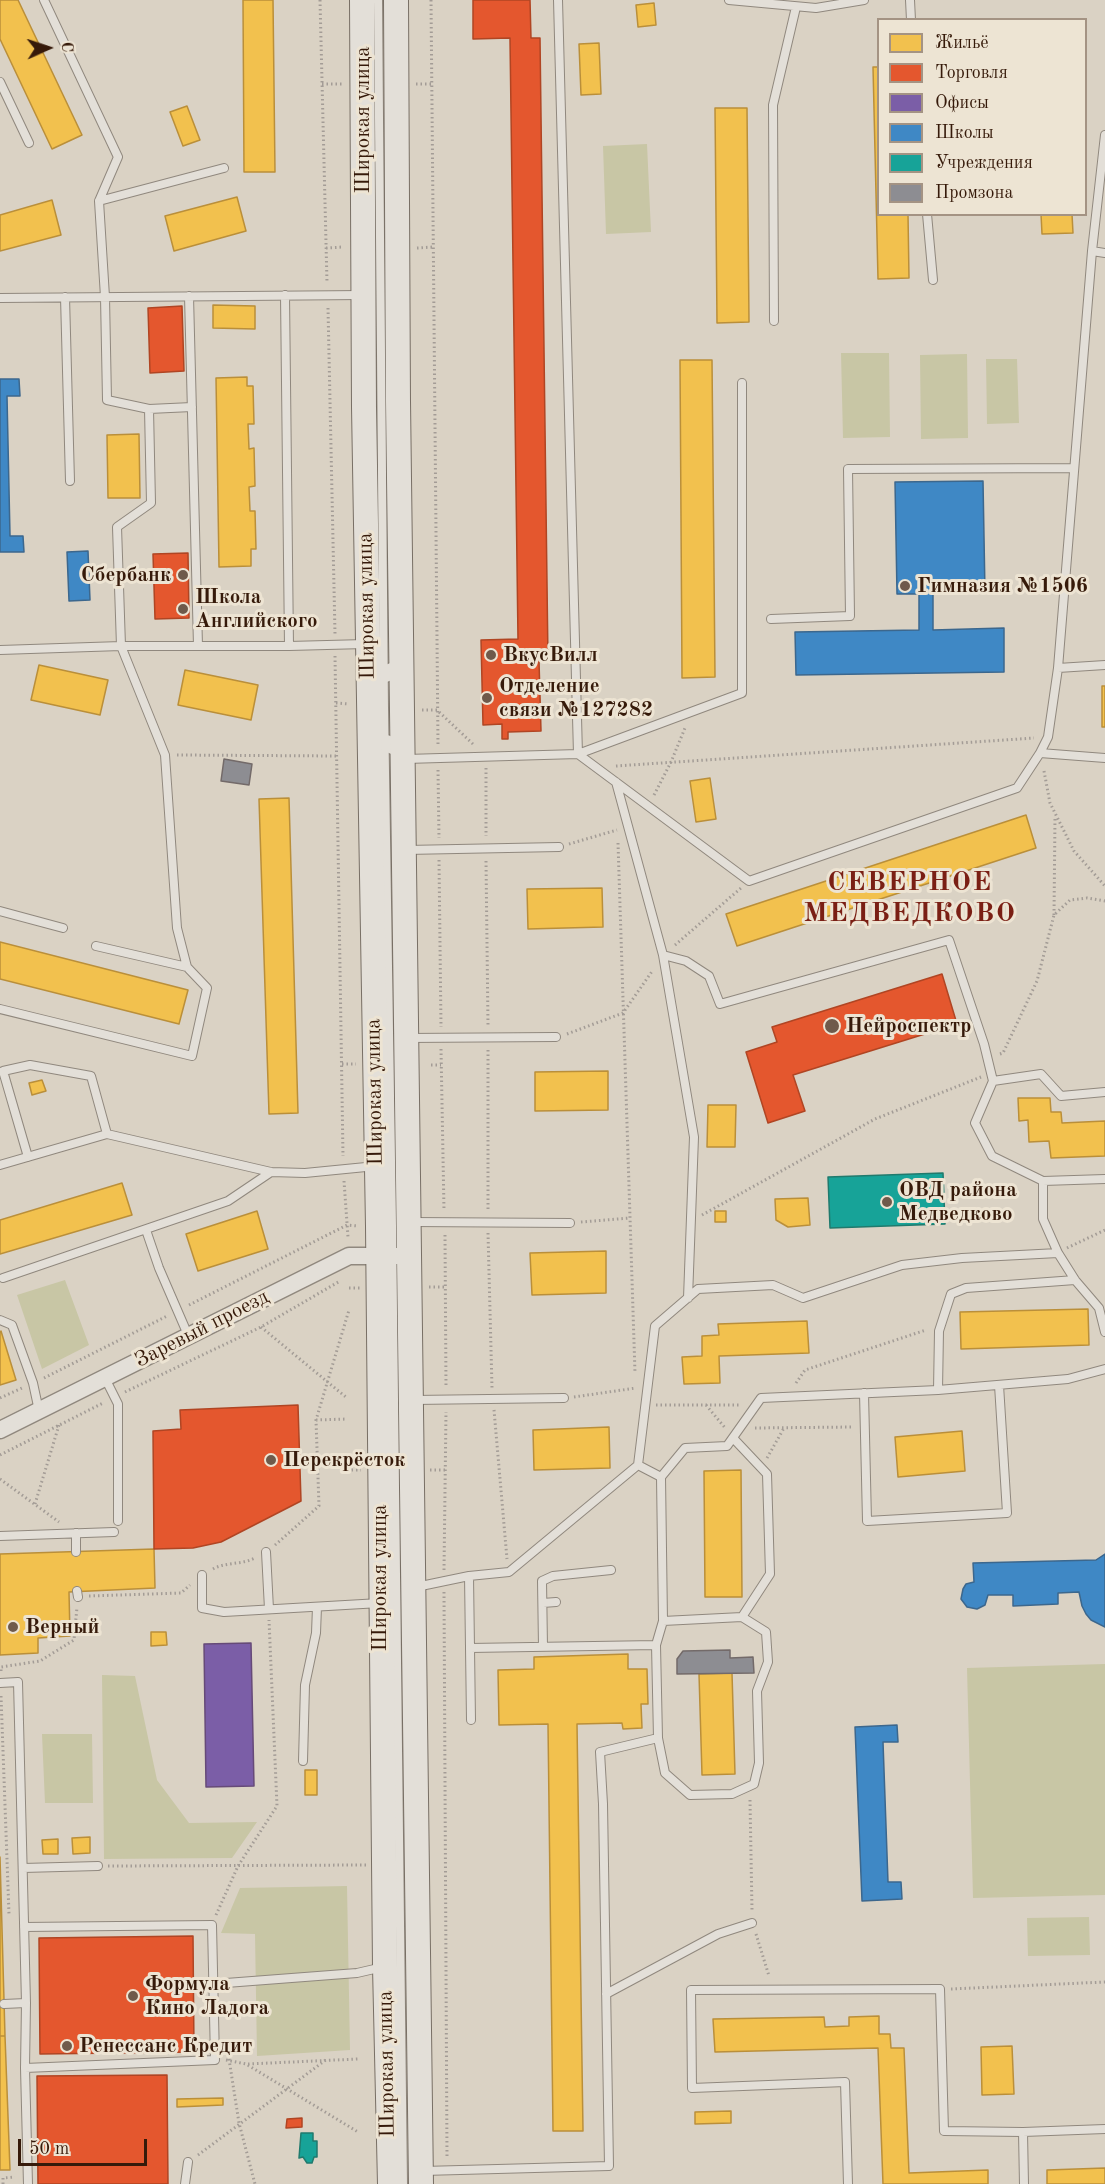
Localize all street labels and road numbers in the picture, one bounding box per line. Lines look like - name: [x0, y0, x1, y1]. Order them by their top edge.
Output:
- street label: Широкая улица: [350, 46, 376, 194]
- street label: Широкая улица: [353, 532, 381, 680]
- street label: Широкая улица: [361, 1018, 389, 1166]
- street label: Заревый проезд: [131, 1284, 273, 1374]
- street label: Широкая улица: [367, 1504, 393, 1652]
- street label: Широкая улица: [373, 1990, 401, 2138]

